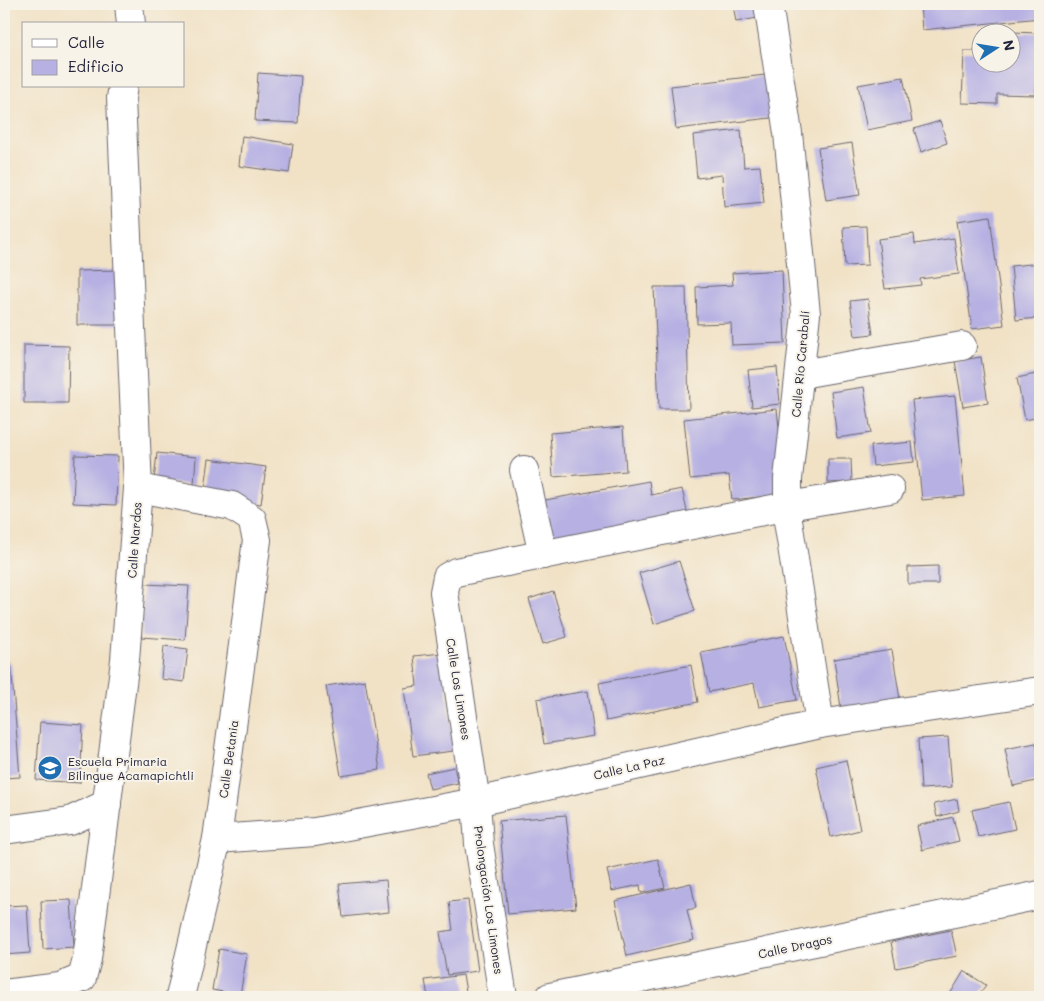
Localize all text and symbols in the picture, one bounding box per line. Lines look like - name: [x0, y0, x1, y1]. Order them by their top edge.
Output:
- legend: [22, 22, 185, 88]
- north arrow: [972, 22, 1022, 72]
- text: Calle: [68, 32, 105, 52]
- text: N: [999, 38, 1020, 52]
- text: Edificio: [68, 56, 124, 76]
- street label: Calle Río Carabalí: [787, 310, 813, 418]
- street label: Calle Nardos: [123, 501, 145, 579]
- street label: Calle Los Limones: [443, 637, 475, 741]
- street label: Calle Betania: [215, 719, 241, 799]
- street label: Calle La Paz: [592, 751, 666, 783]
- place label: Escuela Primaria Bilingue Acamapichtli: [68, 753, 194, 783]
- school or university icon: Escuela Primaria Bilingue Acamapichtli: [37, 755, 63, 781]
- street label: Prolongación Los Limones: [471, 825, 507, 975]
- street label: Calle Dragos: [757, 930, 833, 962]

